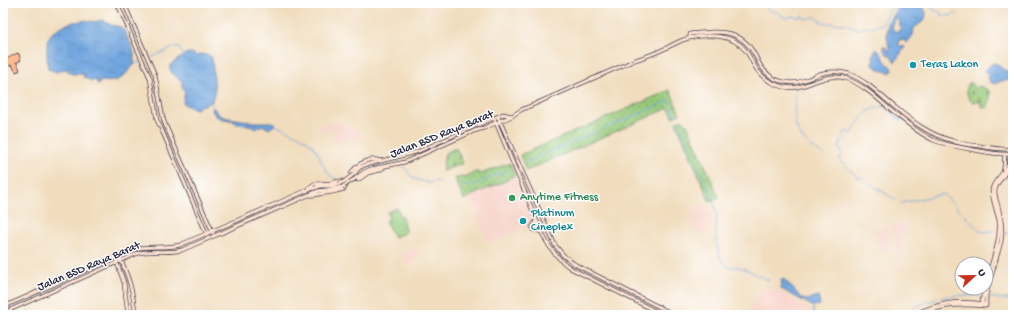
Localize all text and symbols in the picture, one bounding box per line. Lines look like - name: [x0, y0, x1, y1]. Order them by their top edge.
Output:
- place label: Teras Lakon: [920, 58, 979, 72]
- marker: Teras Lakon: [908, 60, 918, 70]
- street label: Jalan BSD Raya Barat: [388, 107, 497, 162]
- place label: Anytime Fitness: [520, 191, 599, 205]
- marker: Anytime Fitness: [507, 193, 517, 203]
- place label: Platinum Cineplex: [530, 207, 575, 235]
- marker: Platinum Cineplex: [518, 216, 528, 226]
- street label: Jalan BSD Raya Barat: [36, 239, 143, 295]
- north arrow: [954, 256, 994, 296]
- text: U: [975, 268, 988, 279]

